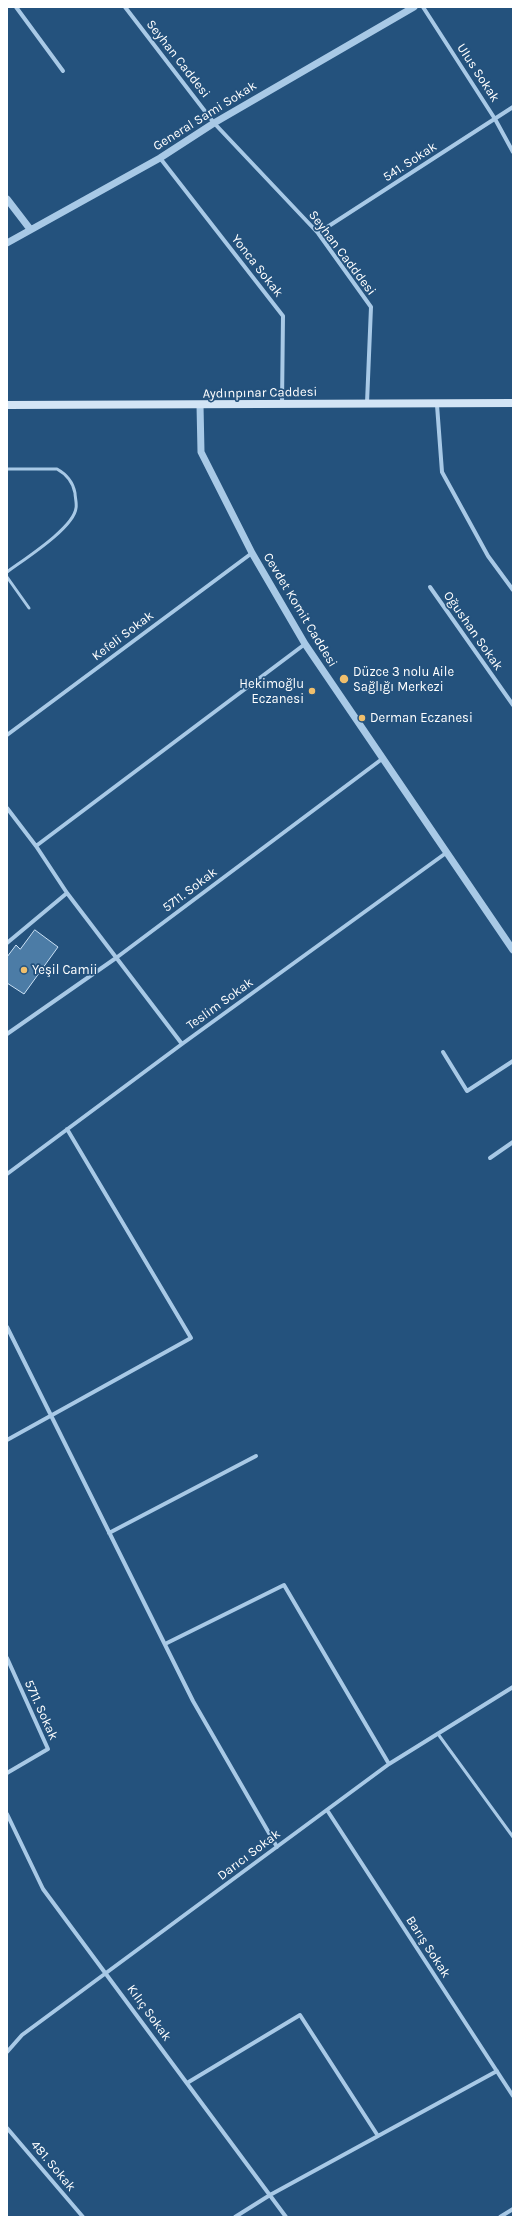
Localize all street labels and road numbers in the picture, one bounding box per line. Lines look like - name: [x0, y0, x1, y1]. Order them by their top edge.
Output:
- street label: Seyhan Caddesi: [143, 17, 213, 101]
- street label: Ulus Sokak: [453, 41, 503, 105]
- street label: General Sami Sokak: [150, 78, 260, 154]
- street label: 541. Sokak: [380, 139, 440, 185]
- street label: Seyhan Cadddesi: [305, 208, 379, 298]
- street label: Yonca Sokak: [228, 232, 286, 300]
- street label: Aydınpınar Caddesi: [202, 384, 318, 402]
- street label: Cevdet Komit Caddesi: [260, 550, 340, 670]
- street label: Oğushan Sokak: [440, 588, 506, 674]
- street label: Kefeli Sokak: [89, 608, 157, 664]
- street label: 5711. Sokak: [160, 864, 220, 916]
- street label: Teslim Sokak: [184, 975, 256, 1033]
- street label: 5711. Sokak: [21, 1677, 61, 1743]
- street label: Darıcı Sokak: [214, 1826, 284, 1884]
- street label: Barış Sokak: [402, 1913, 454, 1981]
- street label: Kılıç Sokak: [123, 1982, 175, 2044]
- street label: 481. Sokak: [27, 2137, 79, 2195]

